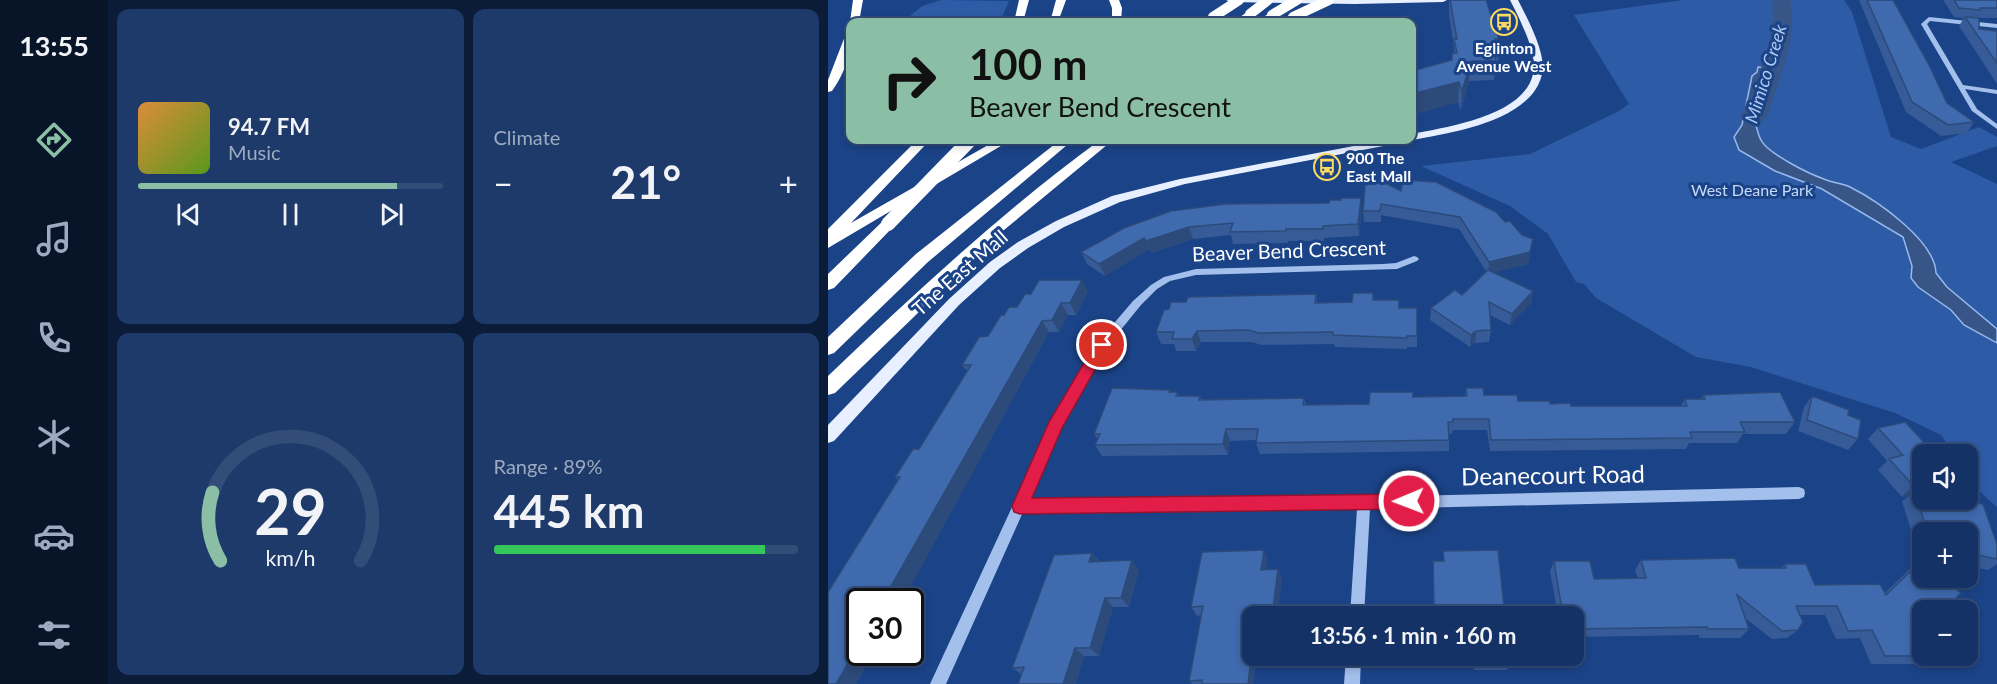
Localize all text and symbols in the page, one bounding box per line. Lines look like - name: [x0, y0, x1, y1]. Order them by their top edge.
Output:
- bus stop icon: Eglinton Avenue West: [1489, 7, 1519, 37]
- water label: Mimico Creek: [1740, 21, 1791, 126]
- text: 13:55: [19, 29, 89, 62]
- place label: Eglinton Avenue West: [1456, 38, 1552, 75]
- text: 100 m: [969, 39, 1087, 89]
- icon: right: [870, 42, 948, 120]
- text: Beaver Bend Crescent: [969, 90, 1231, 123]
- text: 94.7 FM: [228, 113, 310, 140]
- icon: directions: [33, 119, 75, 161]
- text: Climate: [494, 125, 560, 149]
- text: Music: [228, 140, 281, 164]
- place label: 900 The East Mall: [1346, 148, 1411, 185]
- bus stop icon: 900 The East Mall: [1312, 152, 1342, 182]
- text: 21°: [610, 155, 681, 209]
- text: −: [494, 163, 513, 203]
- text: +: [779, 163, 798, 203]
- park label: West Deane Park: [1691, 180, 1814, 199]
- icon: previous: [172, 198, 205, 231]
- icon: pause: [274, 198, 307, 231]
- icon: next: [375, 198, 408, 231]
- icon: music: [33, 218, 75, 260]
- street label: The East Mall: [907, 224, 1012, 320]
- street label: Beaver Bend Crescent: [1192, 235, 1386, 265]
- icon: phone: [33, 317, 75, 359]
- pin: [1076, 319, 1127, 370]
- icon: arrive: [1085, 328, 1118, 361]
- icon: climate: [33, 416, 75, 458]
- map controls: [1912, 444, 1978, 666]
- button: sound: [1912, 444, 1978, 510]
- text: Range · 89%: [494, 454, 602, 478]
- street label: Deanecourt Road: [1461, 458, 1645, 491]
- position arrow: [1377, 469, 1441, 533]
- text: 29: [254, 473, 326, 548]
- text: 445 km: [494, 484, 644, 538]
- icon: car: [33, 515, 75, 557]
- button: +: [1912, 522, 1978, 588]
- text: km/h: [265, 545, 315, 571]
- speed limit sign: 30: [846, 588, 924, 666]
- button: −: [1912, 600, 1978, 666]
- icon: filters: [33, 614, 75, 656]
- text: 13:56 · 1 min · 160 m: [1310, 622, 1516, 649]

